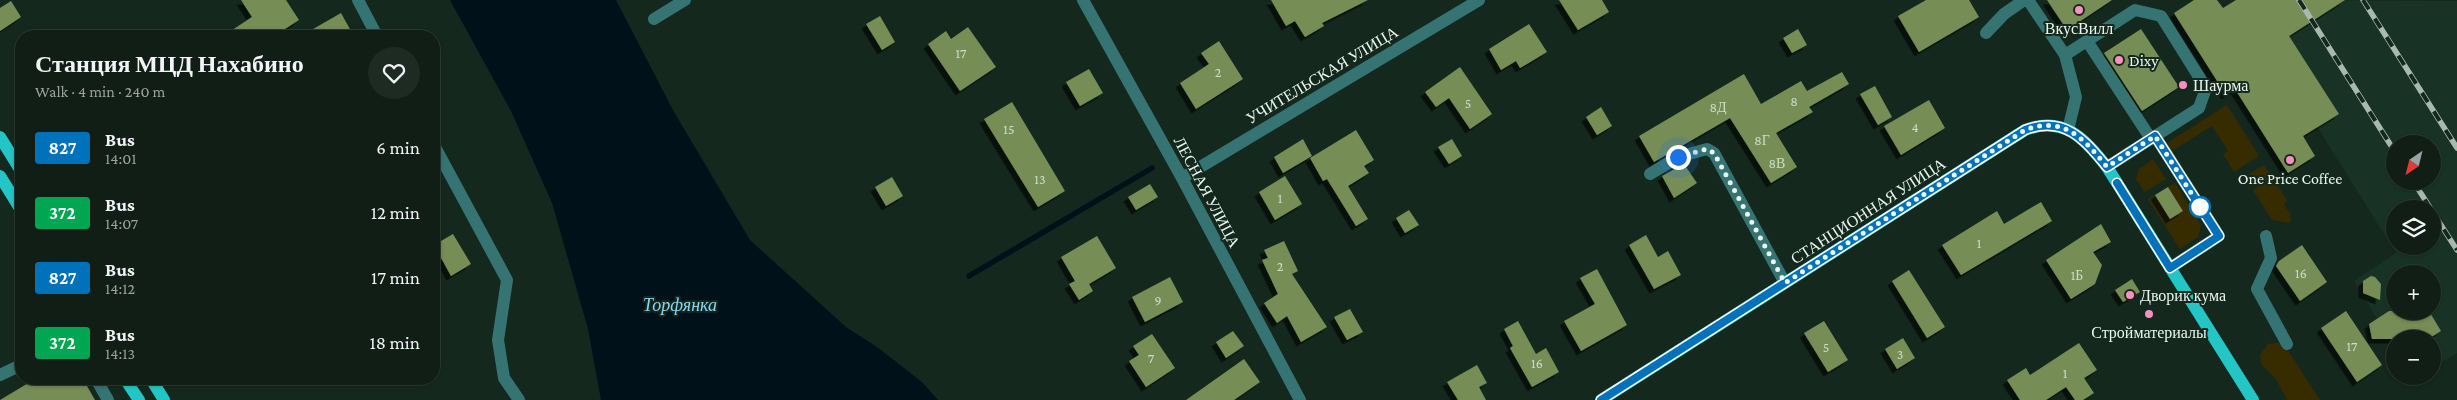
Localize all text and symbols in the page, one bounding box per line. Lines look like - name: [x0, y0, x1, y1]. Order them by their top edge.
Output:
- marker: ВкусВилл: [2073, 4, 2085, 16]
- place label: ВкусВилл: [2045, 20, 2113, 38]
- street label: УЧИТЕЛЬСКАЯ УЛИЦА: [1243, 23, 1402, 128]
- house number: 17: [955, 45, 967, 61]
- button: heart: [368, 47, 420, 99]
- text: Станция МЦД Нахабино: [35, 50, 304, 77]
- place label: Dixy: [2129, 52, 2159, 70]
- marker: Dixy: [2113, 54, 2125, 66]
- house number: 2: [1215, 64, 1222, 80]
- place label: Шаурма: [2193, 77, 2248, 95]
- marker: Шаурма: [2177, 79, 2189, 91]
- text: Walk · 4 min · 240 m: [35, 83, 165, 100]
- house number: 8: [1790, 93, 1798, 109]
- house number: 5: [1465, 95, 1471, 111]
- house number: 8Д: [1709, 99, 1727, 115]
- house number: 4: [1911, 119, 1919, 135]
- house number: 15: [1003, 121, 1015, 137]
- text: Bus: [105, 129, 135, 150]
- house number: 8Г: [1754, 132, 1770, 148]
- street label: ЛЕСНАЯ УЛИЦА: [1170, 134, 1244, 251]
- north arrow: [2386, 135, 2441, 190]
- map controls: [2386, 135, 2441, 385]
- text: 6 min: [376, 137, 420, 158]
- text: 827: [49, 138, 76, 158]
- your location: [1666, 145, 1691, 170]
- text: 14:01: [105, 150, 137, 167]
- street label: СТАНЦИОННАЯ УЛИЦА: [1788, 154, 1949, 268]
- marker: One Price Coffee: [2284, 154, 2296, 166]
- house number: 8В: [1769, 155, 1785, 171]
- place label: One Price Coffee: [2238, 170, 2342, 187]
- house number: 13: [1034, 171, 1046, 187]
- house number: 1: [1278, 190, 1283, 206]
- text: Bus: [105, 194, 135, 215]
- unlabelled marker: [2189, 196, 2211, 218]
- button: layers: [2386, 200, 2441, 255]
- text: 12 min: [371, 202, 420, 223]
- text: 372: [49, 203, 76, 223]
- text: 14:07: [105, 215, 138, 232]
- house number: 1: [1977, 235, 1982, 251]
- house number: 2: [1277, 258, 1284, 274]
- text: Bus: [105, 259, 135, 280]
- house number: 16: [2295, 265, 2307, 281]
- button: +: [2386, 265, 2441, 320]
- text: 17 min: [371, 267, 420, 288]
- house number: 1Б: [2071, 267, 2083, 283]
- text: 827: [49, 268, 76, 288]
- text: 14:12: [105, 280, 135, 297]
- place label: Дворик кума: [2140, 287, 2226, 305]
- marker: Дворик кума: [2124, 289, 2136, 301]
- house number: 9: [1154, 292, 1162, 308]
- water label: Торфянка: [643, 295, 717, 315]
- marker: Стройматериалы: [2143, 308, 2155, 320]
- text: Bus: [105, 324, 135, 345]
- place label: Стройматериалы: [2091, 324, 2207, 342]
- button: −: [2386, 330, 2441, 385]
- text: 18 min: [369, 332, 420, 353]
- text: 372: [49, 333, 76, 353]
- house number: 17: [2346, 338, 2358, 354]
- house number: 5: [1823, 339, 1829, 355]
- text: 14:13: [105, 345, 135, 362]
- house number: 3: [1897, 346, 1903, 362]
- house number: 7: [1148, 350, 1155, 366]
- house number: 16: [1531, 355, 1543, 371]
- house number: 1: [2063, 365, 2068, 381]

